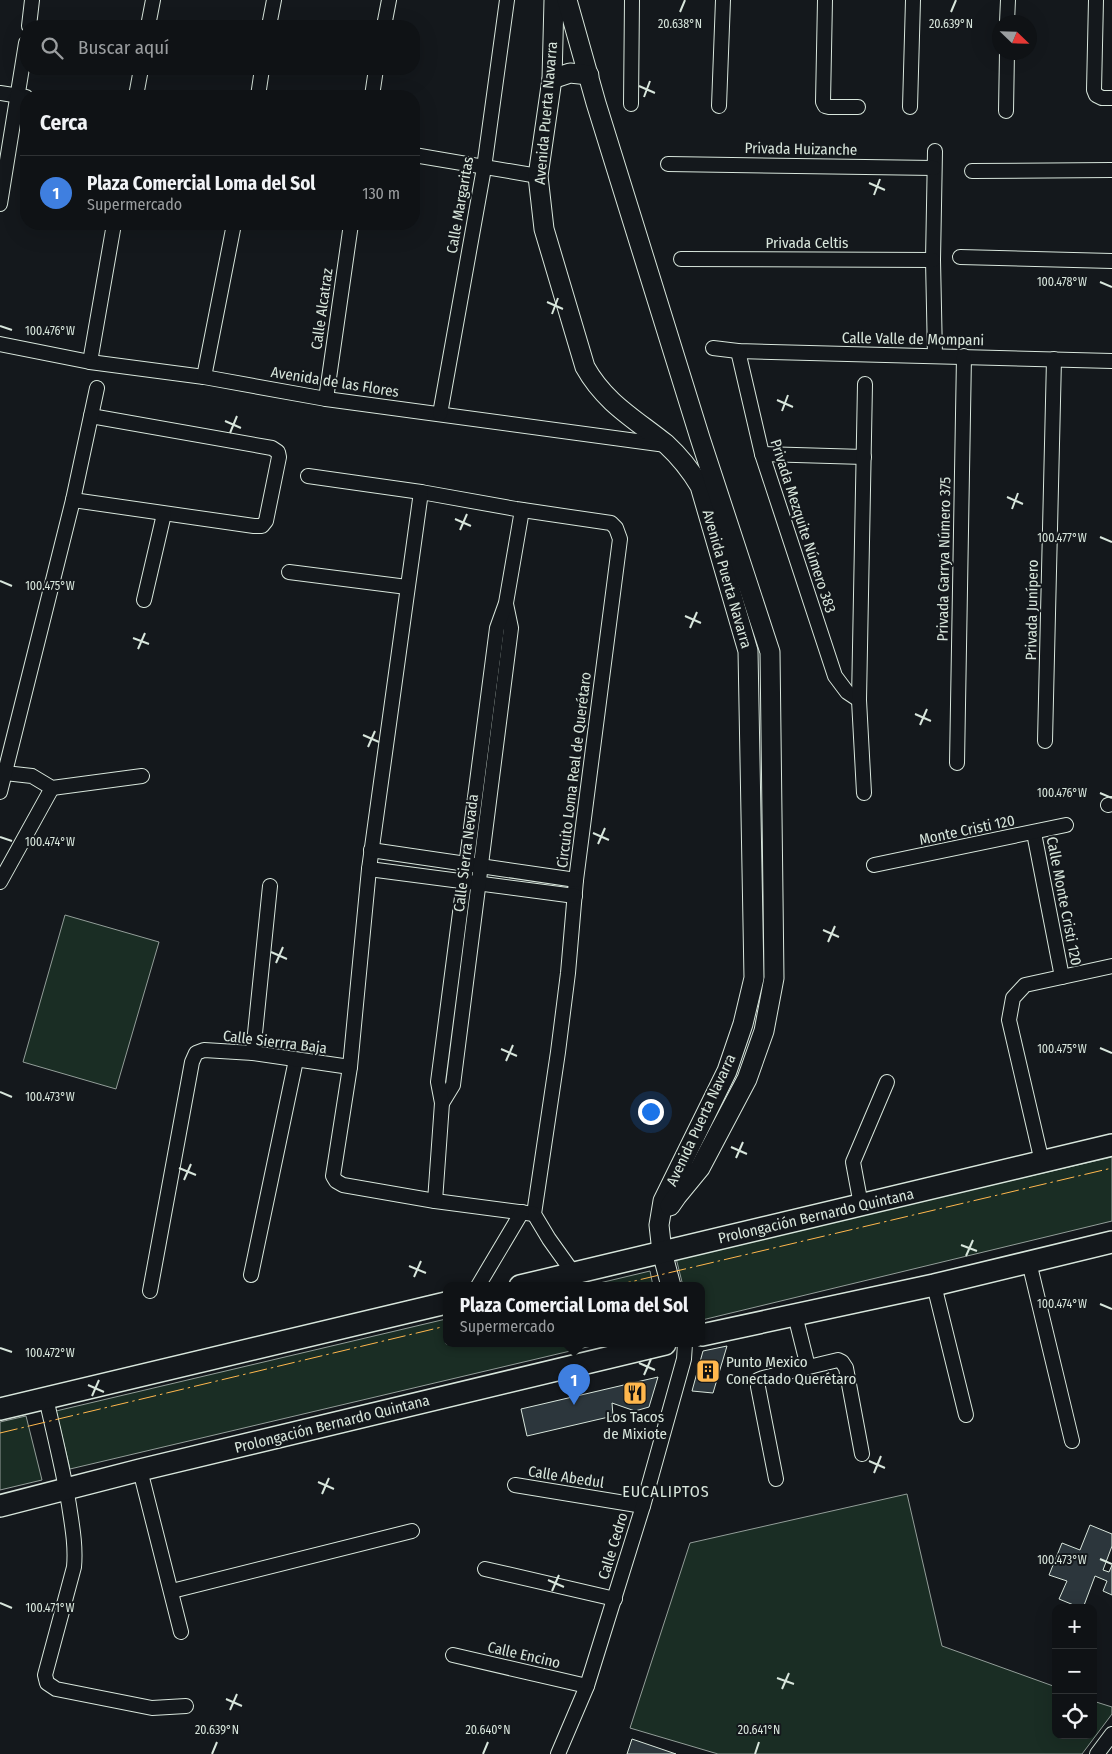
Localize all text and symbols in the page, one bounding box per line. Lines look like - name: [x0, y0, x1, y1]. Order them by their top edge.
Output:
- north arrow: [992, 15, 1037, 60]
- text: 20.638°N: [658, 17, 702, 31]
- text: 20.639°N: [929, 17, 973, 31]
- search box: [20, 20, 420, 75]
- icon: search: [38, 34, 66, 62]
- text: Buscar aquí: [78, 36, 169, 59]
- street label: Avenida Puerta Navarra: [531, 41, 561, 185]
- text: Cerca: [40, 110, 88, 136]
- street label: Privada Huizanche: [744, 139, 858, 159]
- street label: Calle Margaritas: [443, 155, 477, 255]
- text: Plaza Comercial Loma del Sol: [87, 172, 316, 195]
- text: 1: [53, 184, 59, 203]
- text: 130 m: [362, 184, 400, 203]
- text: Supermercado: [87, 195, 182, 214]
- street label: Privada Celtis: [765, 234, 849, 252]
- street label: Calle Alcatraz: [307, 267, 337, 351]
- text: 100.478°W: [1037, 275, 1087, 289]
- text: 100.476°W: [25, 324, 75, 338]
- street label: Calle Valle de Mompani: [842, 329, 984, 349]
- street label: Avenida de las Flores: [270, 363, 400, 401]
- street label: Privada Mezquite Número 383: [766, 437, 840, 615]
- street label: Privada Garrya Número 375: [934, 476, 954, 641]
- street label: Avenida Puerta Navarra: [699, 508, 755, 650]
- text: 100.477°W: [1037, 531, 1087, 545]
- street label: Privada Junípero: [1022, 559, 1042, 661]
- text: 100.475°W: [25, 579, 75, 593]
- street label: Circuito Loma Real de Querétaro: [553, 671, 595, 869]
- text: 100.476°W: [1037, 786, 1087, 800]
- street label: Calle Sierra Nevada: [450, 793, 482, 913]
- street label: Monte Cristi 120: [917, 811, 1017, 849]
- text: 100.474°W: [25, 835, 75, 849]
- street label: Calle Monte Cristi 120: [1043, 835, 1085, 967]
- street label: Calle Sierrra Baja: [222, 1027, 328, 1057]
- text: 100.475°W: [1037, 1042, 1087, 1056]
- street label: Avenida Puerta Navarra: [663, 1051, 739, 1189]
- text: 100.473°W: [25, 1090, 75, 1104]
- your location: [638, 1099, 664, 1125]
- street label: Prolongación Bernardo Quintana: [716, 1185, 916, 1247]
- popup: [443, 1282, 705, 1347]
- text: Plaza Comercial Loma del Sol: [460, 1294, 688, 1317]
- text: 100.474°W: [1037, 1297, 1087, 1311]
- text: Supermercado: [460, 1317, 555, 1336]
- text: 100.472°W: [25, 1346, 75, 1360]
- place label: Punto Mexico Conectado Querétaro: [726, 1353, 856, 1388]
- building icon: Punto Mexico Conectado Querétaro: [695, 1358, 721, 1384]
- pin: 1: [558, 1364, 590, 1405]
- restaurant icon: Los Tacos de Mixiote: [622, 1380, 648, 1406]
- street label: Prolongación Bernardo Quintana: [233, 1391, 431, 1457]
- place label: Los Tacos de Mixiote: [603, 1408, 667, 1443]
- street label: Calle Abedul: [527, 1462, 605, 1492]
- district label: EUCALIPTOS: [622, 1482, 710, 1501]
- street label: Calle Cedro: [594, 1510, 632, 1582]
- text: 100.473°W: [1037, 1553, 1087, 1567]
- text: 100.471°W: [26, 1601, 74, 1615]
- map controls: [1052, 1604, 1097, 1739]
- button: +: [1052, 1604, 1097, 1649]
- street label: Calle Encino: [486, 1638, 562, 1672]
- button: −: [1052, 1649, 1097, 1694]
- button: locate: [1052, 1694, 1097, 1739]
- text: 20.639°N: [195, 1723, 239, 1737]
- text: 20.640°N: [466, 1723, 510, 1737]
- text: 20.641°N: [738, 1723, 780, 1737]

